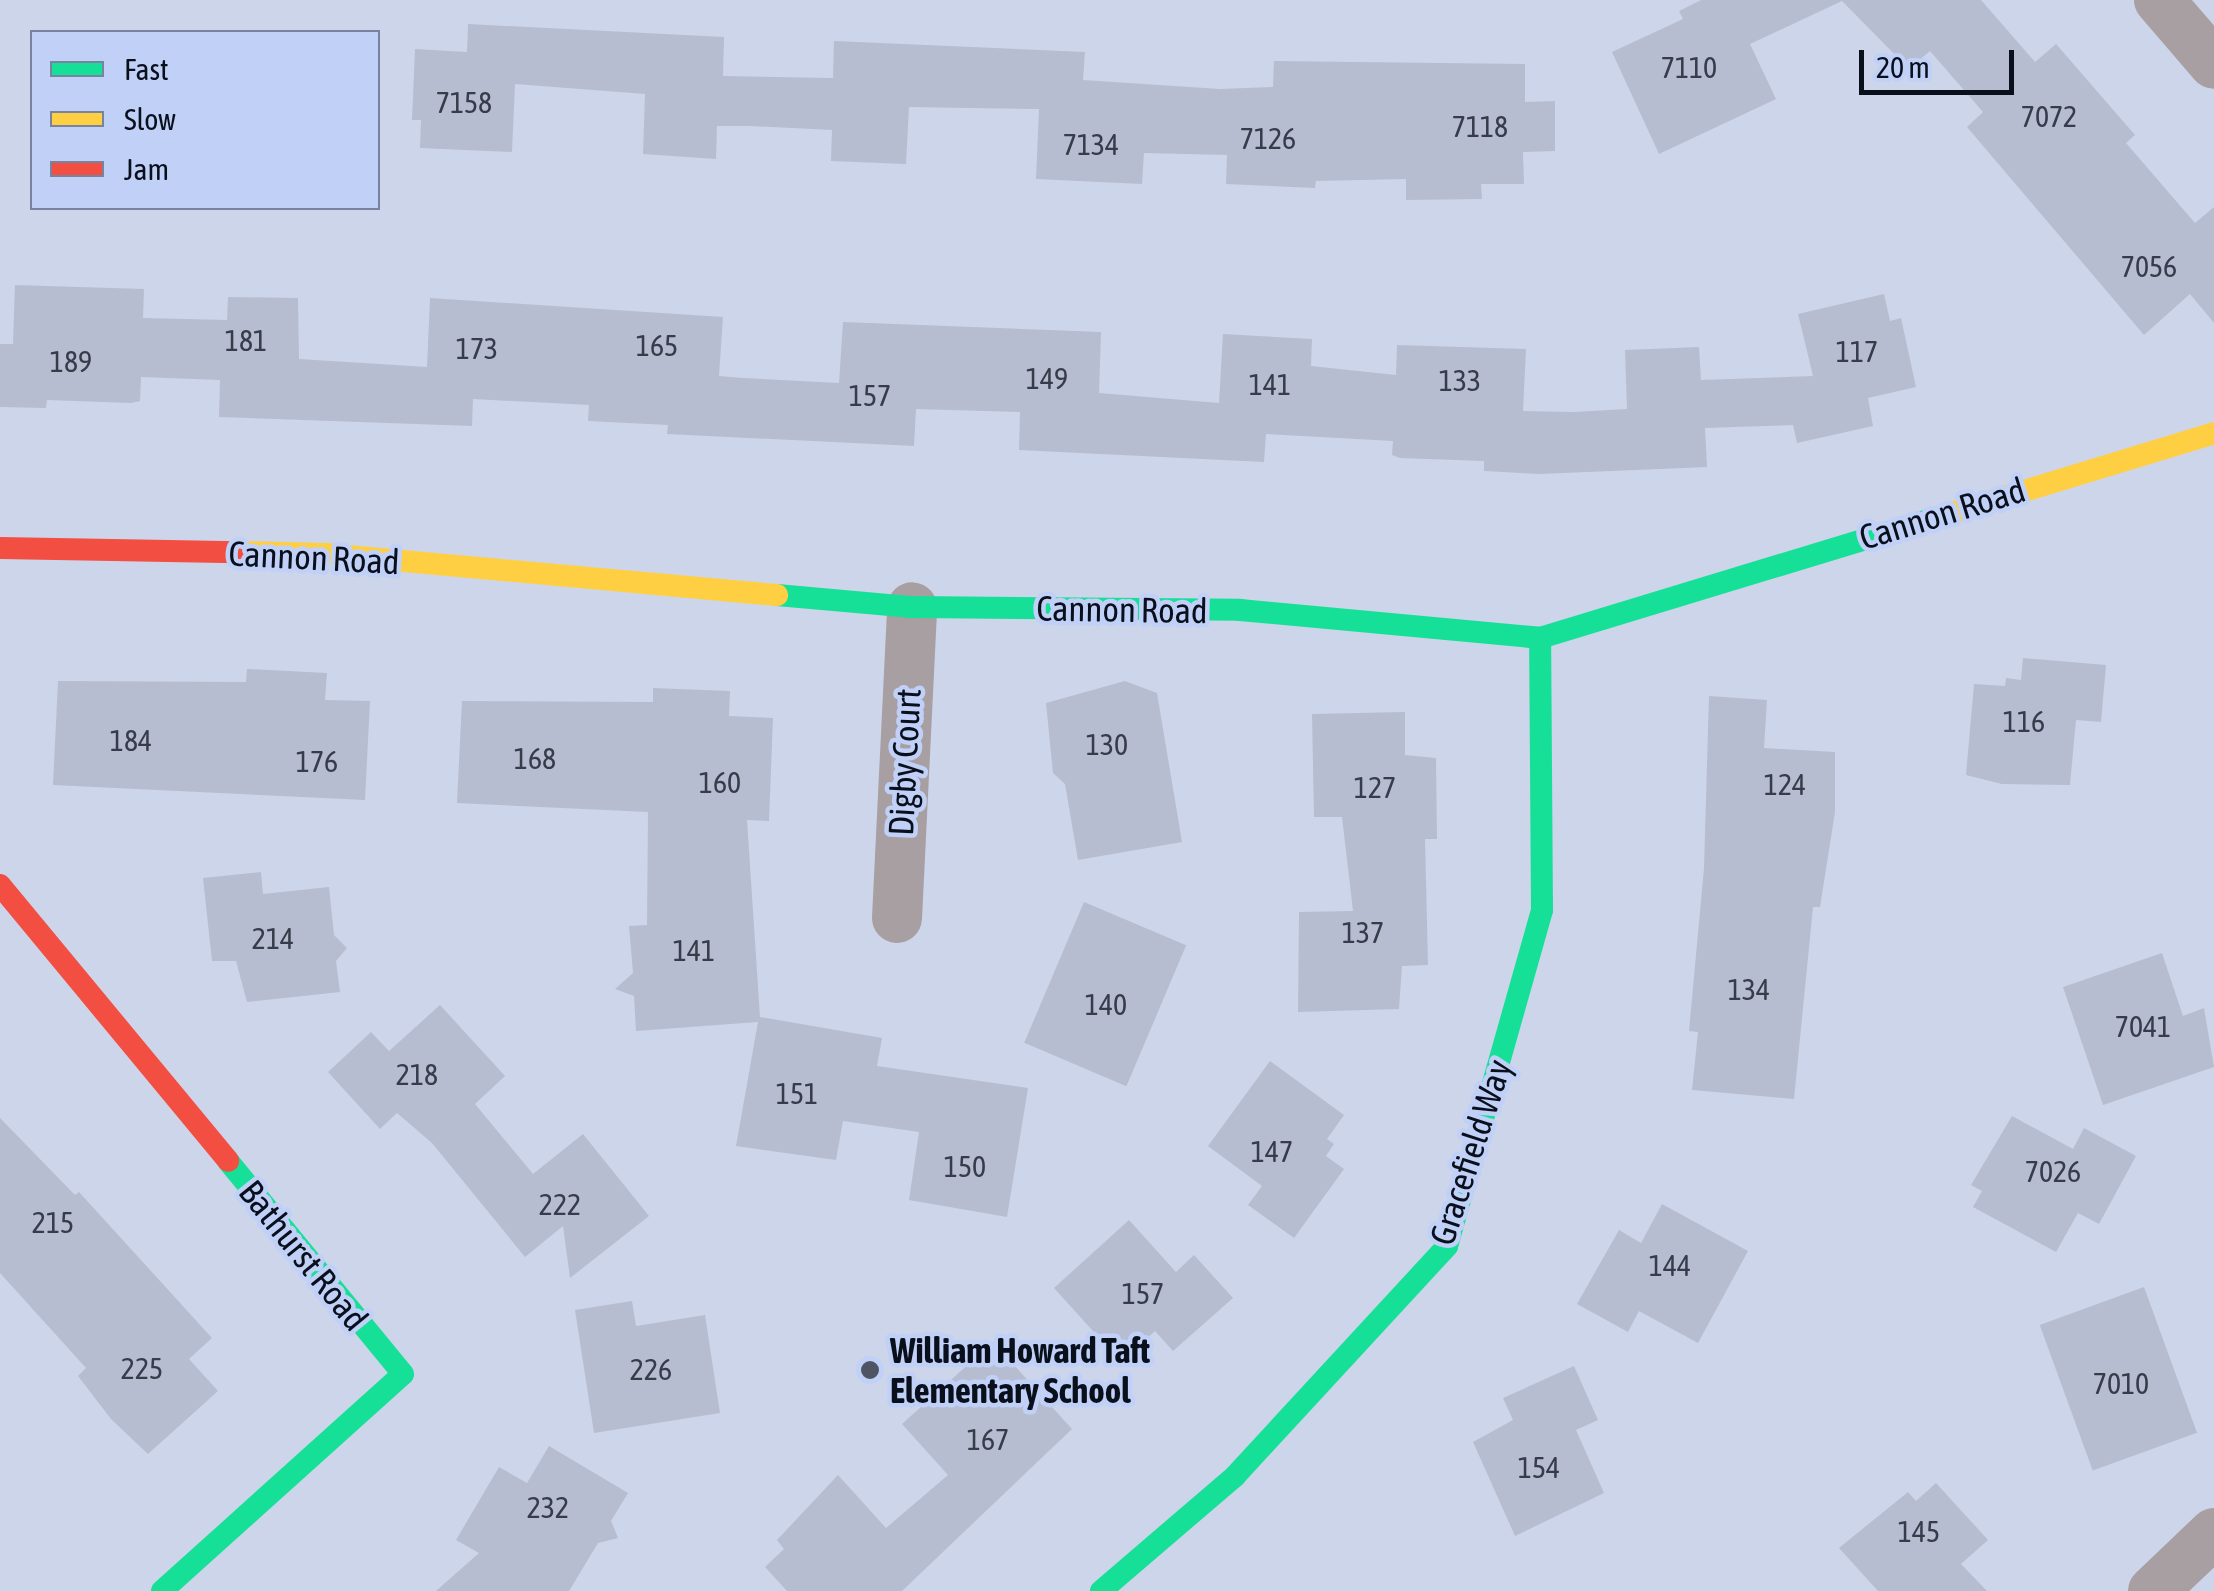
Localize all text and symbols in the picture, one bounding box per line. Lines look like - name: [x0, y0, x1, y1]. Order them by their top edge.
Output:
- legend: [30, 30, 380, 210]
- scale bar: [1864, 30, 2019, 92]
- house number: 7110: [1661, 49, 1717, 85]
- text: 20 m: [1876, 50, 1930, 84]
- text: Fast: [124, 52, 169, 86]
- house number: 7158: [436, 84, 492, 120]
- house number: 7072: [2021, 98, 2077, 134]
- text: Slow: [124, 102, 176, 136]
- house number: 7118: [1452, 108, 1508, 144]
- house number: 7126: [1240, 120, 1296, 156]
- house number: 7134: [1063, 126, 1119, 162]
- text: Jam: [124, 152, 169, 186]
- house number: 7056: [2121, 248, 2177, 284]
- house number: 181: [225, 322, 267, 358]
- house number: 165: [636, 327, 678, 363]
- house number: 173: [456, 330, 498, 366]
- house number: 117: [1836, 333, 1878, 369]
- house number: 189: [50, 343, 92, 379]
- house number: 149: [1026, 360, 1068, 396]
- house number: 133: [1439, 362, 1481, 398]
- house number: 141: [1249, 366, 1291, 402]
- house number: 157: [849, 377, 891, 413]
- street label: Cannon Road: [1854, 468, 2030, 558]
- street label: Cannon Road: [228, 532, 400, 582]
- street label: Cannon Road: [1036, 587, 1208, 631]
- street label: Digby Court: [879, 687, 929, 837]
- house number: 116: [2003, 703, 2045, 739]
- house number: 184: [110, 722, 152, 758]
- house number: 130: [1086, 726, 1128, 762]
- house number: 168: [514, 740, 556, 776]
- house number: 176: [296, 743, 338, 779]
- house number: 160: [699, 764, 741, 800]
- house number: 124: [1764, 766, 1806, 802]
- house number: 127: [1354, 769, 1396, 805]
- house number: 137: [1342, 914, 1384, 950]
- house number: 214: [252, 920, 294, 956]
- house number: 141: [673, 932, 715, 968]
- house number: 134: [1728, 971, 1770, 1007]
- house number: 140: [1085, 986, 1127, 1022]
- house number: 7041: [2115, 1008, 2171, 1044]
- street label: Gracefield Way: [1420, 1054, 1520, 1250]
- house number: 218: [396, 1056, 438, 1092]
- house number: 151: [776, 1075, 818, 1111]
- house number: 147: [1251, 1133, 1293, 1169]
- house number: 150: [944, 1148, 986, 1184]
- house number: 7026: [2025, 1153, 2081, 1189]
- street label: Bathurst Road: [231, 1171, 377, 1339]
- house number: 222: [539, 1186, 581, 1222]
- house number: 215: [32, 1204, 74, 1240]
- house number: 144: [1649, 1247, 1691, 1283]
- house number: 157: [1122, 1275, 1164, 1311]
- place label: William Howard Taft Elementary School: [890, 1329, 1150, 1411]
- house number: 225: [121, 1350, 163, 1386]
- house number: 226: [630, 1351, 672, 1387]
- marker: William Howard Taft Elementary School: [859, 1359, 881, 1381]
- house number: 7010: [2093, 1365, 2149, 1401]
- house number: 167: [967, 1421, 1009, 1457]
- house number: 154: [1518, 1449, 1560, 1485]
- house number: 232: [527, 1489, 569, 1525]
- house number: 145: [1898, 1513, 1940, 1549]

